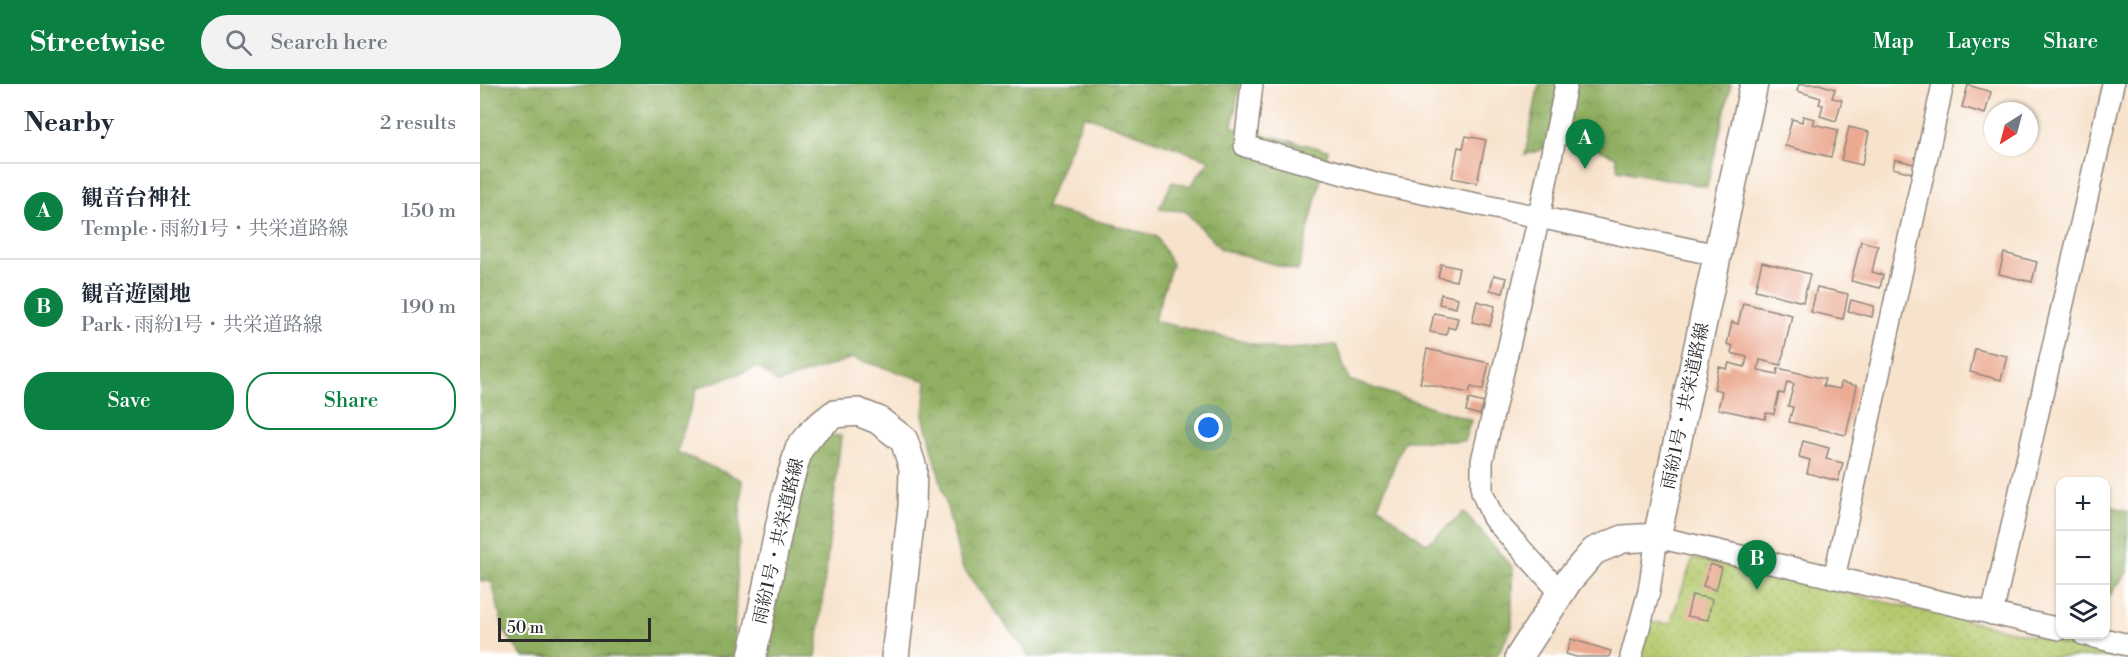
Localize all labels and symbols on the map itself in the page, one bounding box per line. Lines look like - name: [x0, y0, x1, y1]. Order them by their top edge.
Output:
- north arrow: [1984, 102, 2038, 156]
- pin: A: [1566, 120, 1604, 169]
- street label: 雨紛1号・共栄道路線: [1657, 321, 1714, 492]
- your location: [1194, 413, 1223, 442]
- street label: 雨紛1号・共栄道路線: [748, 456, 809, 626]
- pin: B: [1738, 540, 1776, 590]
- scale bar: [498, 615, 651, 642]

